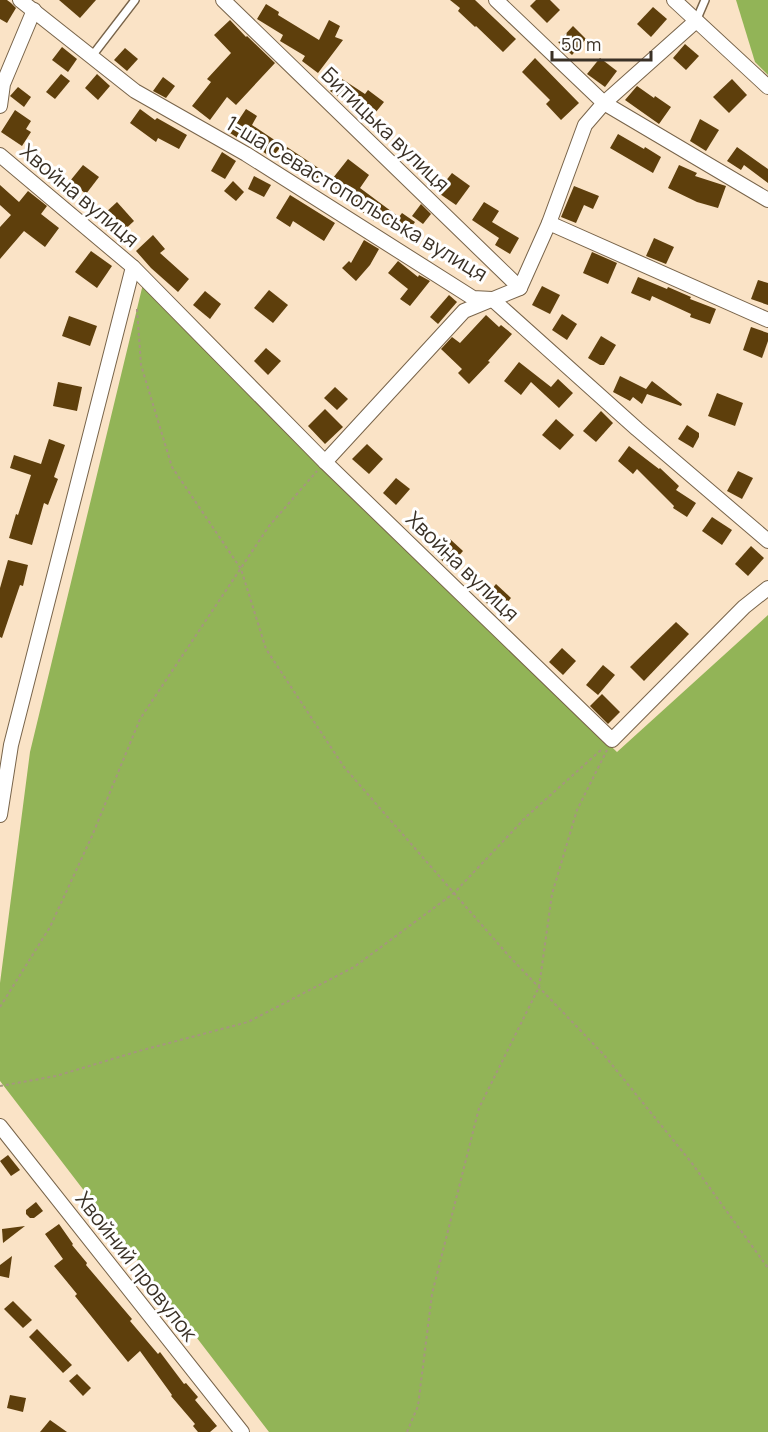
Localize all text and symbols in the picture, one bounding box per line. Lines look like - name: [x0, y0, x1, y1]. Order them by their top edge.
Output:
- scale bar: [552, 24, 651, 62]
- text: 50 m: [561, 32, 601, 56]
- street label: Битицька вулиця: [316, 61, 456, 197]
- street label: 1-ша Севастопольська вулиця: [221, 109, 493, 287]
- street label: Хвойна вулиця: [15, 137, 145, 253]
- street label: Хвойна вулиця: [400, 505, 526, 627]
- street label: Хвойний провулок: [70, 1185, 205, 1347]

